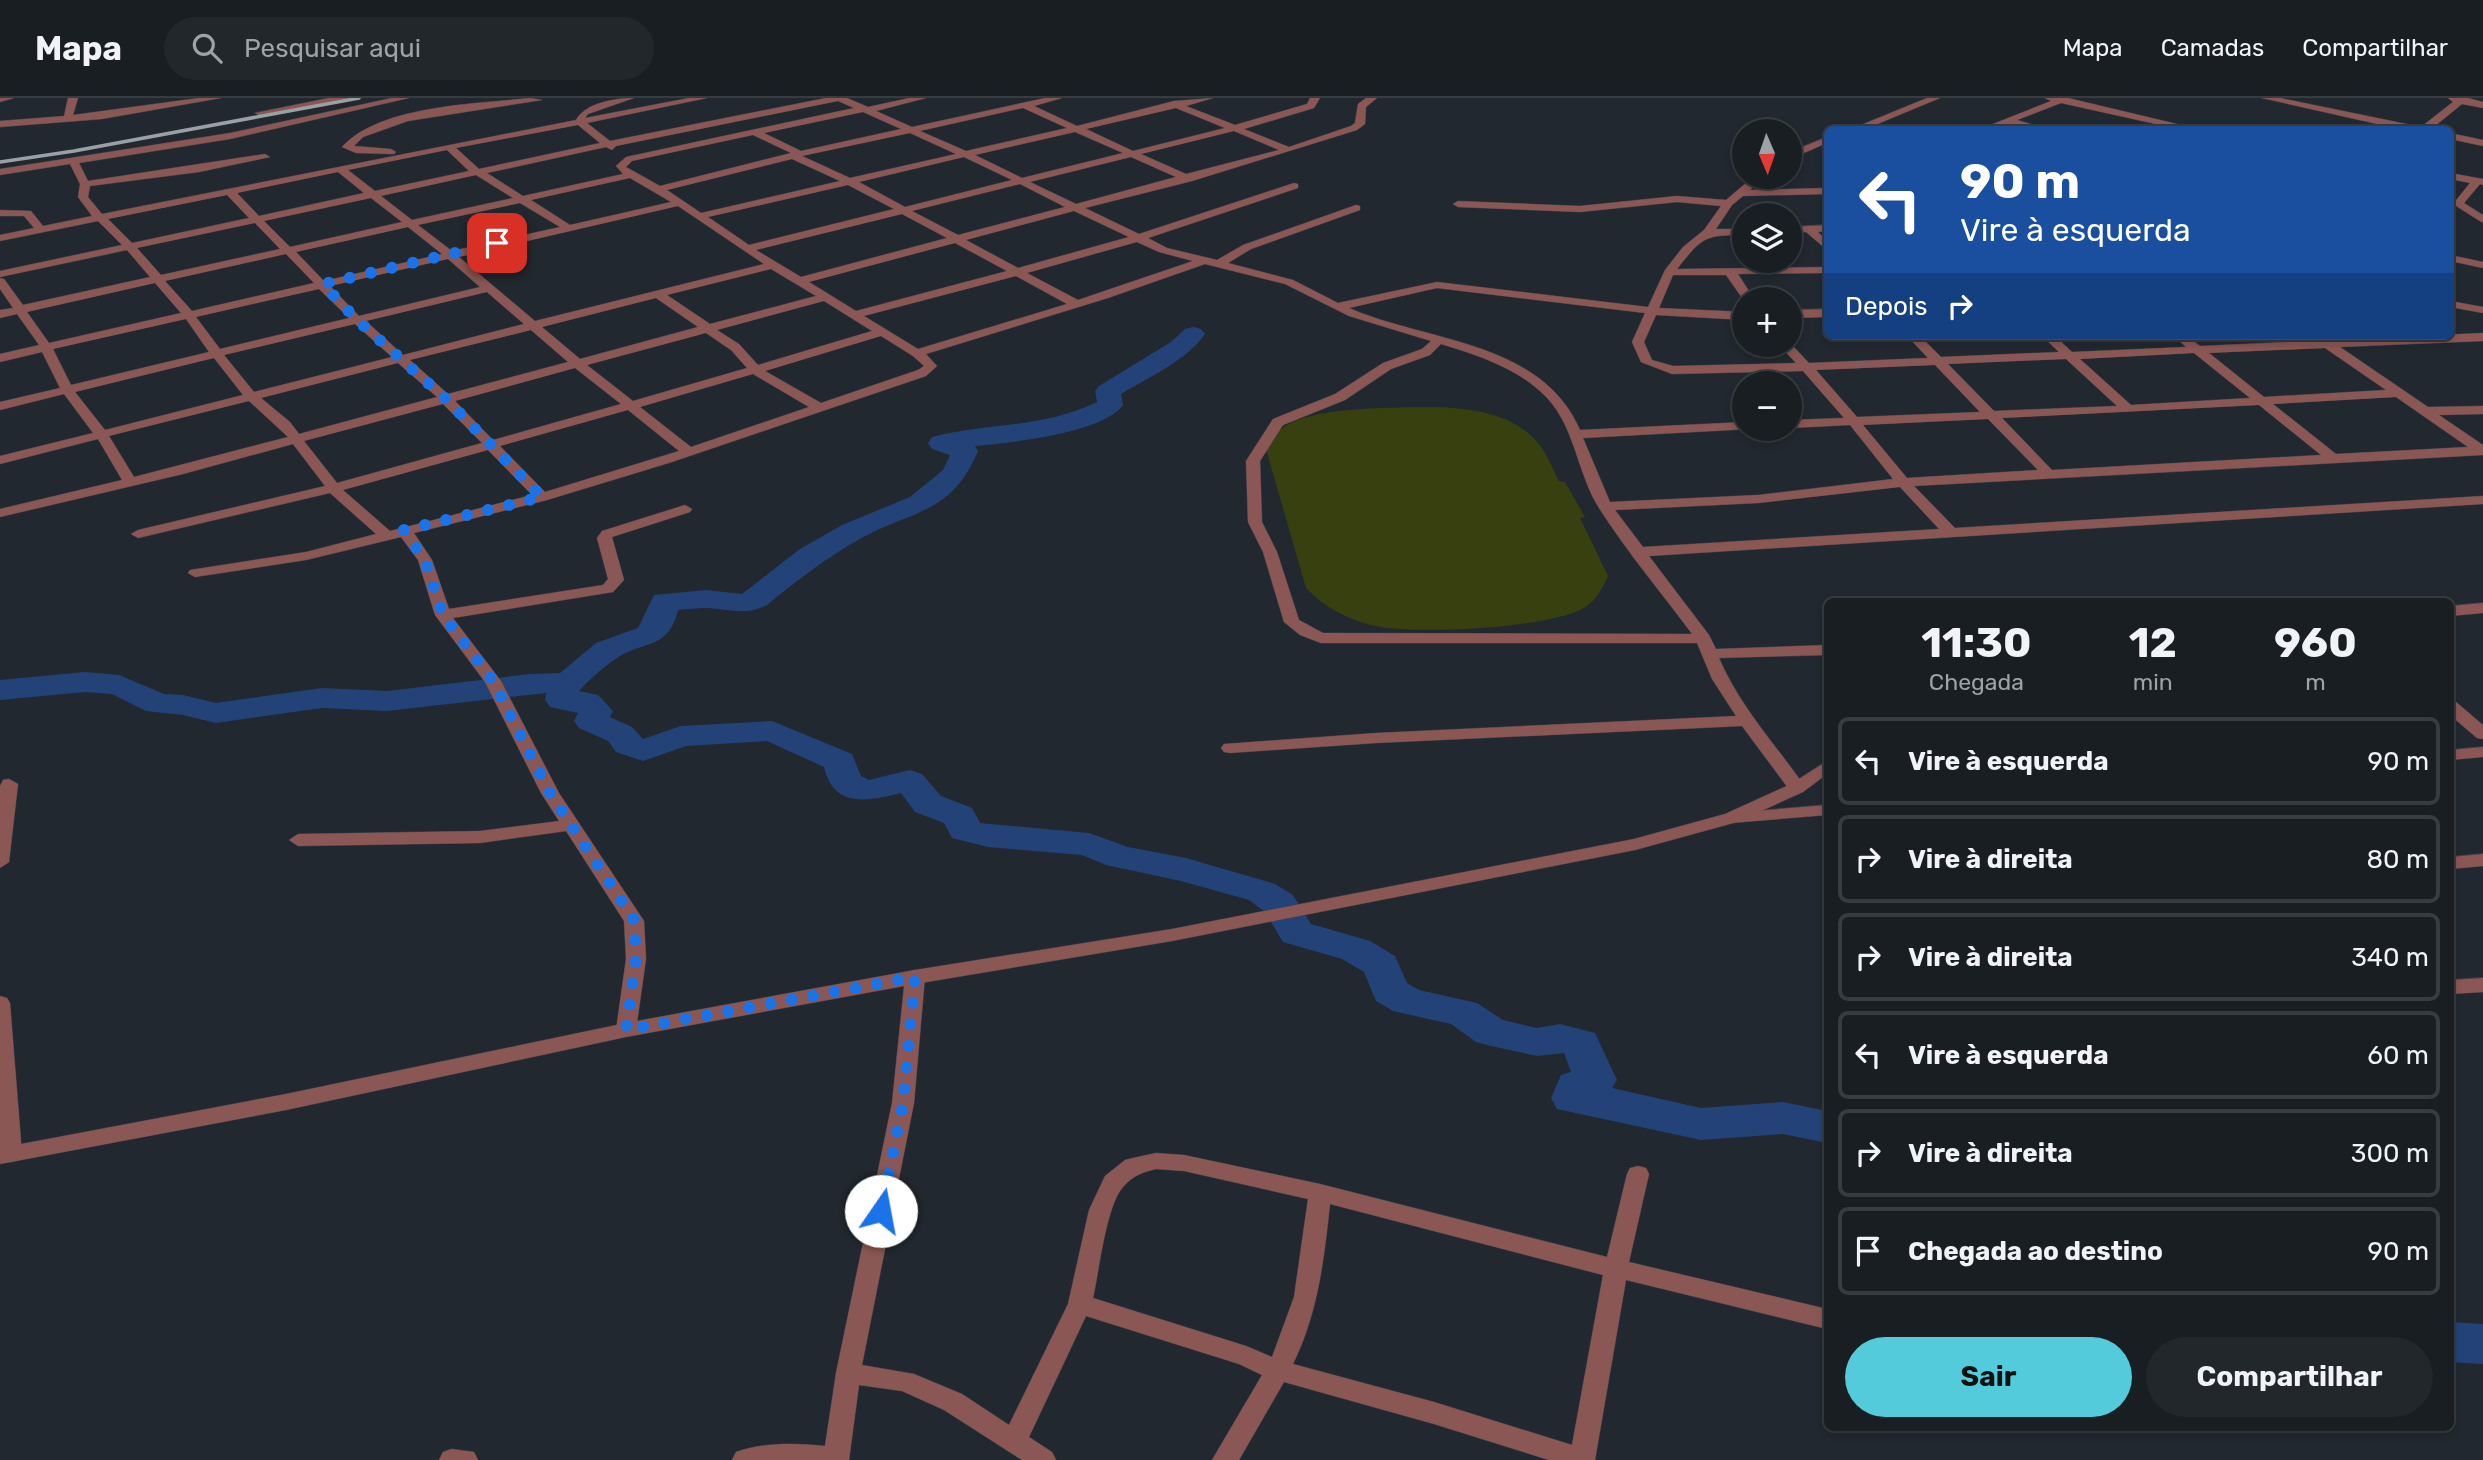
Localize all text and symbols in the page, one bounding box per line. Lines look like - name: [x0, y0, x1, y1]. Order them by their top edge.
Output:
- search box: [164, 17, 654, 80]
- text: Mapa: [35, 29, 122, 68]
- icon: search: [188, 29, 226, 67]
- text: Pesquisar aqui: [244, 33, 421, 64]
- text: Mapa: [2063, 34, 2123, 62]
- text: Camadas: [2161, 34, 2264, 62]
- text: Compartilhar: [2302, 34, 2448, 62]
- north arrow: [1732, 119, 1802, 189]
- map controls: [1732, 119, 1802, 441]
- text: 90 m: [1960, 152, 2080, 210]
- icon: left: [1845, 154, 1936, 245]
- button: layers: [1732, 203, 1802, 273]
- text: Vire à esquerda: [1960, 211, 2191, 249]
- pin: [467, 213, 527, 273]
- icon: arrive: [478, 224, 516, 262]
- button: +: [1732, 287, 1802, 357]
- icon: right: [1941, 287, 1979, 325]
- text: Depois: [1845, 291, 1927, 322]
- button: −: [1732, 371, 1802, 441]
- text: 11:30: [1921, 618, 2031, 668]
- text: 12: [2129, 618, 2177, 668]
- text: 960: [2274, 618, 2357, 668]
- text: Chegada: [1929, 668, 2024, 696]
- text: min: [2133, 668, 2173, 696]
- text: m: [2305, 668, 2326, 696]
- icon: left: [1849, 742, 1887, 780]
- text: Vire à esquerda: [1908, 746, 2109, 777]
- text: 90 m: [2368, 746, 2429, 777]
- icon: right: [1849, 840, 1887, 878]
- text: Vire à direita: [1908, 844, 2073, 875]
- text: 80 m: [2366, 844, 2429, 875]
- icon: right: [1849, 938, 1887, 976]
- text: Vire à direita: [1908, 942, 2073, 973]
- text: 340 m: [2351, 942, 2429, 973]
- icon: left: [1849, 1036, 1887, 1074]
- text: Vire à esquerda: [1908, 1040, 2109, 1071]
- text: 60 m: [2367, 1040, 2429, 1071]
- icon: right: [1849, 1134, 1887, 1172]
- text: Vire à direita: [1908, 1138, 2073, 1169]
- text: 300 m: [2351, 1138, 2429, 1169]
- position arrow: [844, 1174, 918, 1248]
- icon: arrive: [1849, 1232, 1887, 1270]
- text: Chegada ao destino: [1908, 1236, 2163, 1267]
- text: 90 m: [2368, 1236, 2429, 1267]
- button: Sair: [1845, 1337, 2132, 1417]
- button: Compartilhar: [2146, 1337, 2433, 1417]

